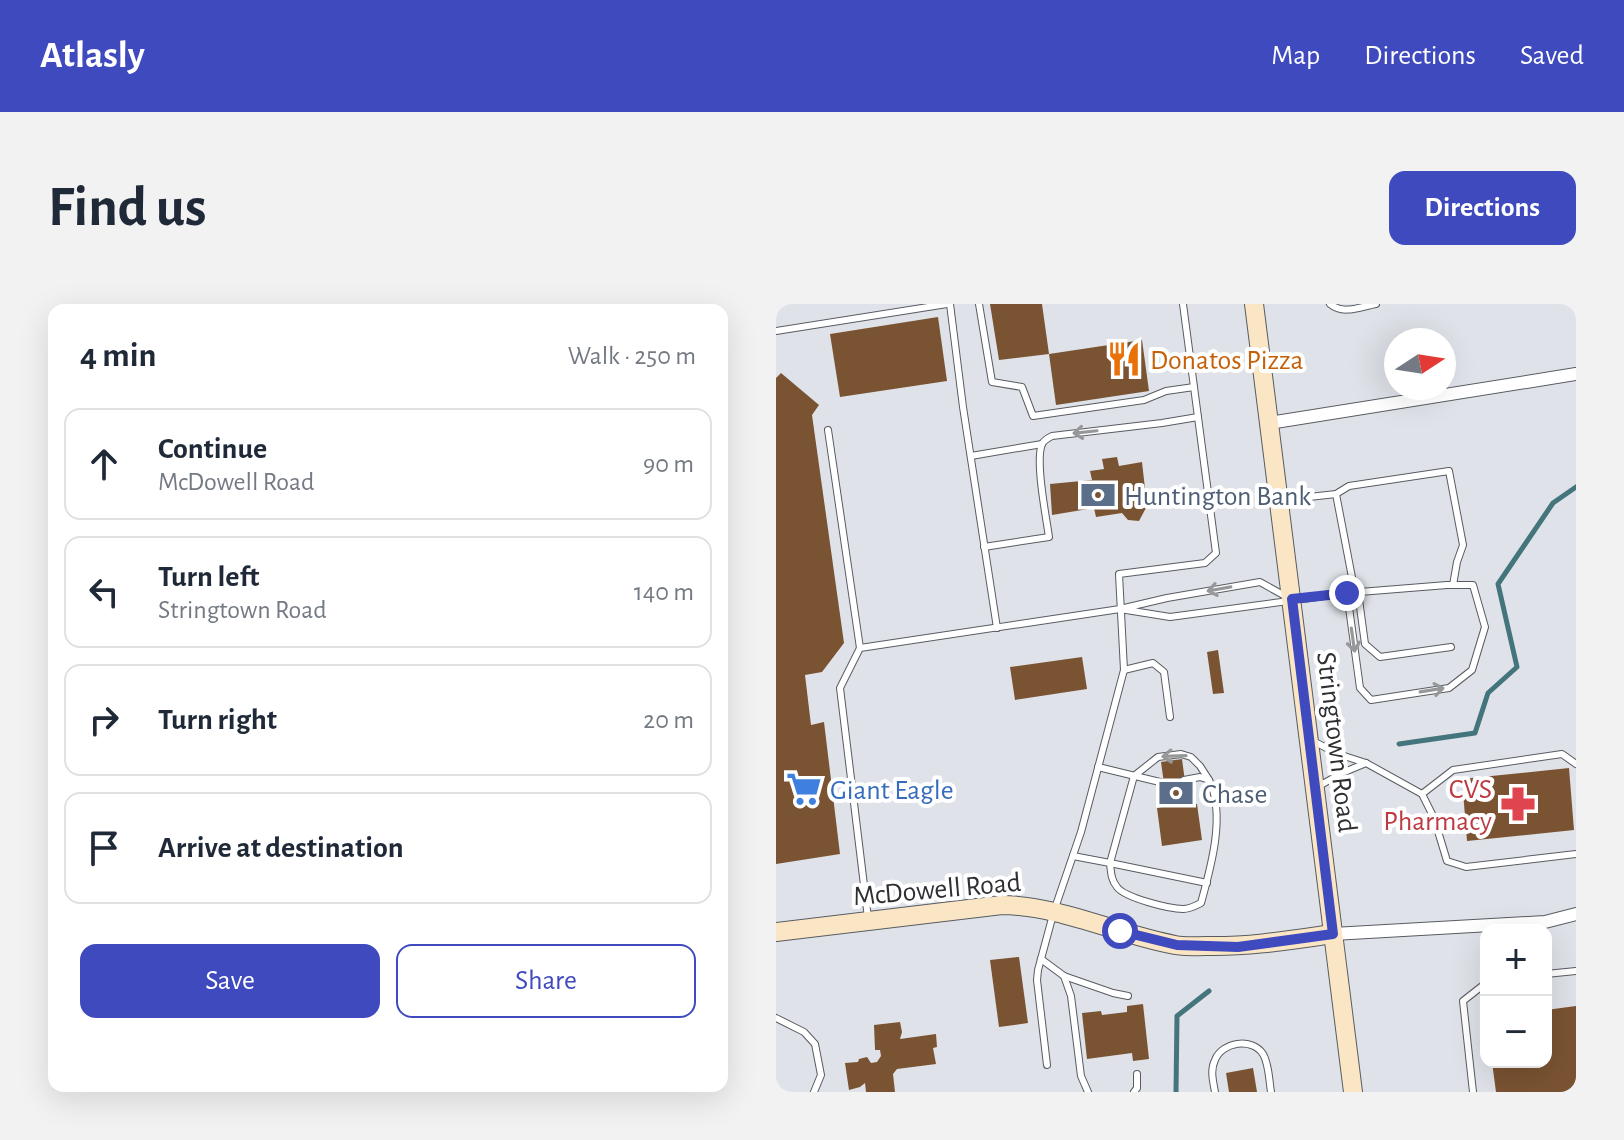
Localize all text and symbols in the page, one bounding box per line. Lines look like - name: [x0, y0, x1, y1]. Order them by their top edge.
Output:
- text: Atlasly: [40, 37, 145, 75]
- text: Map: [1271, 42, 1320, 70]
- text: Directions: [1364, 42, 1476, 70]
- text: Saved: [1520, 42, 1584, 70]
- button: Directions: [1389, 171, 1576, 245]
- text: Find us: [48, 180, 206, 236]
- north arrow: [1384, 328, 1456, 400]
- text: 4 min: [80, 339, 157, 373]
- restaurant icon: Donatos Pizza: [1105, 340, 1143, 378]
- text: Walk · 250 m: [568, 343, 696, 369]
- place label: Donatos Pizza: [1150, 347, 1304, 375]
- one-way arrow: [1072, 425, 1098, 440]
- text: Continue: [158, 434, 267, 464]
- icon: ahead: [82, 442, 126, 486]
- text: 90 m: [643, 451, 694, 477]
- text: McDowell Road: [158, 469, 314, 495]
- bank icon: Huntington Bank: [1079, 476, 1117, 514]
- place label: Huntington Bank: [1124, 483, 1311, 511]
- text: Turn left: [158, 562, 259, 592]
- icon: left: [82, 570, 126, 614]
- route end: [1329, 575, 1365, 611]
- text: 140 m: [634, 579, 694, 605]
- one-way arrow: [1207, 582, 1233, 597]
- text: Stringtown Road: [158, 597, 327, 623]
- one-way arrow: [1346, 627, 1361, 653]
- street label: Stringtown Road: [1311, 650, 1361, 834]
- one-way arrow: [1419, 682, 1444, 697]
- icon: right: [82, 698, 126, 742]
- text: Turn right: [158, 705, 277, 735]
- text: 20 m: [643, 707, 694, 733]
- one-way arrow: [1161, 749, 1188, 764]
- supermarket icon: Giant Eagle: [785, 770, 823, 808]
- bank icon: Chase: [1157, 774, 1195, 812]
- place label: CVS Pharmacy: [1383, 776, 1492, 836]
- place label: Giant Eagle: [830, 777, 954, 805]
- place label: Chase: [1202, 781, 1267, 809]
- pharmacy icon: CVS Pharmacy: [1499, 785, 1537, 823]
- icon: arrive: [82, 826, 126, 870]
- text: Arrive at destination: [158, 833, 404, 863]
- street label: McDowell Road: [852, 869, 1022, 911]
- route start: [1102, 913, 1138, 949]
- map controls: [1480, 924, 1552, 1068]
- button: +: [1480, 924, 1552, 996]
- button: Save: [80, 944, 380, 1018]
- button: Share: [396, 944, 696, 1018]
- button: −: [1480, 996, 1552, 1068]

